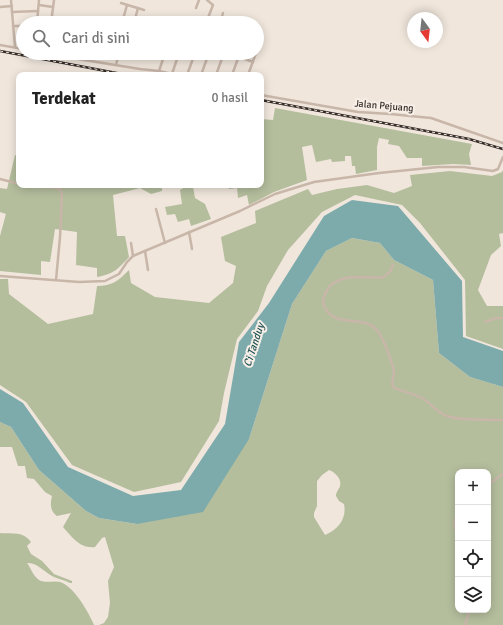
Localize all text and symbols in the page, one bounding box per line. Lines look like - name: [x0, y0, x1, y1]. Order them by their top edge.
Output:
- north arrow: [407, 12, 443, 48]
- search box: [16, 16, 264, 60]
- icon: search: [30, 27, 52, 49]
- text: Cari di sini: [62, 29, 130, 47]
- text: Terdekat: [32, 88, 96, 109]
- text: 0 hasil: [211, 90, 248, 106]
- street label: Jalan Pejuang: [354, 97, 414, 115]
- water label: Ci Tanduy: [241, 320, 268, 369]
- map controls: [455, 469, 491, 613]
- button: +: [455, 469, 491, 505]
- button: −: [455, 505, 491, 541]
- button: locate: [455, 541, 491, 577]
- button: layers: [455, 577, 491, 613]

